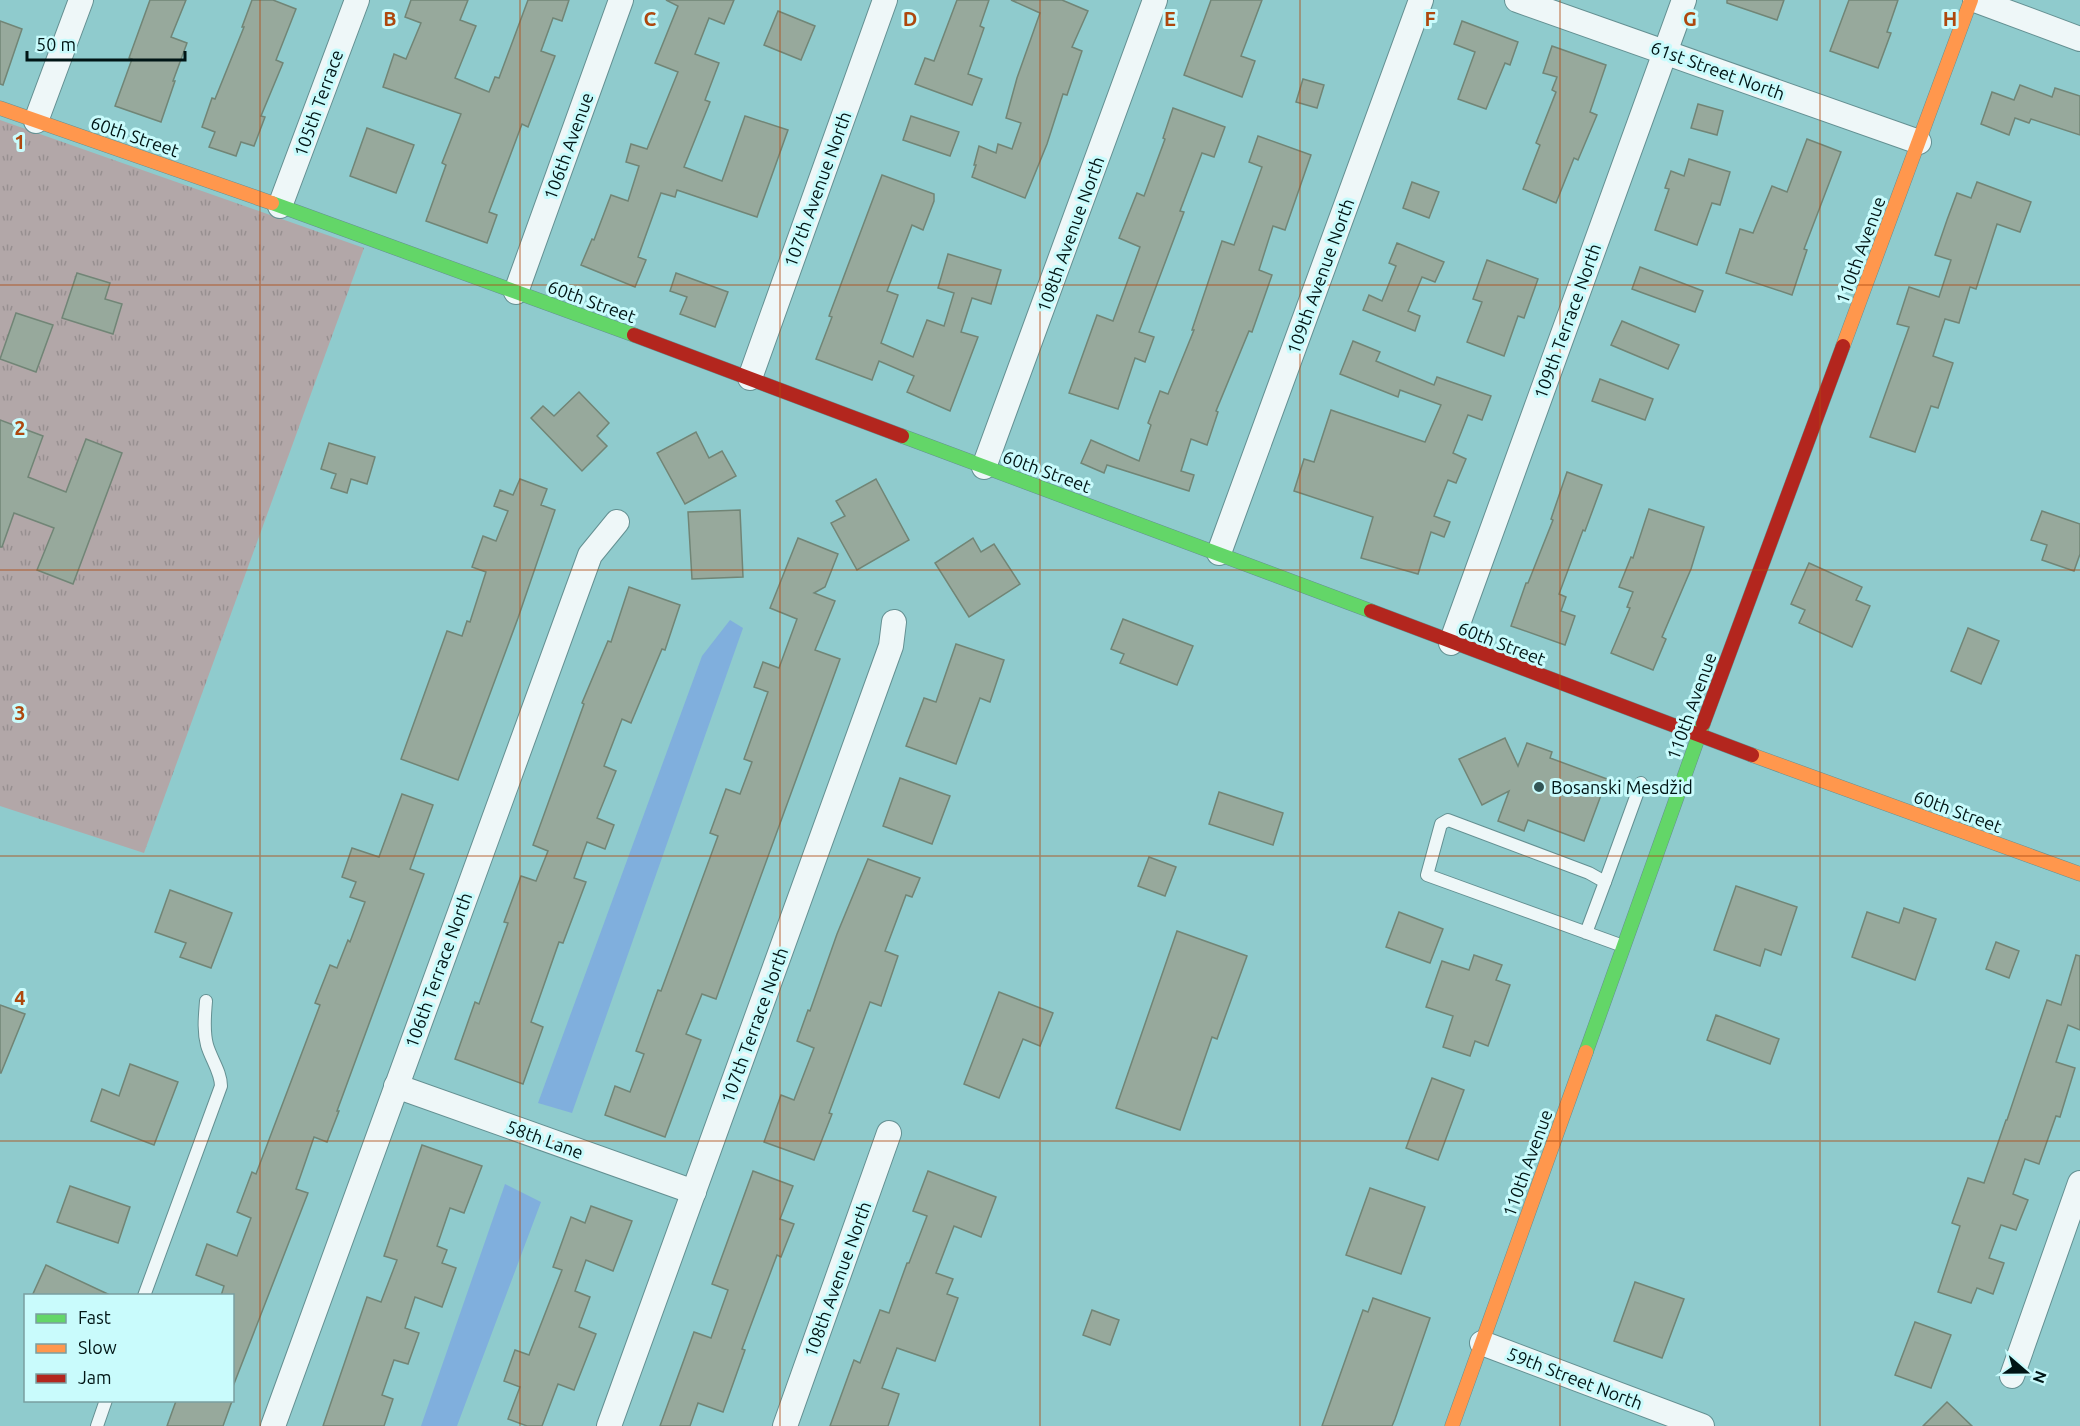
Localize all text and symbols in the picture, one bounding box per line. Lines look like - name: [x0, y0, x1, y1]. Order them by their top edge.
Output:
- text: B: [383, 7, 397, 30]
- text: C: [644, 7, 657, 30]
- text: D: [903, 7, 917, 30]
- text: E: [1164, 7, 1176, 30]
- text: F: [1424, 7, 1436, 30]
- text: G: [1683, 7, 1697, 30]
- text: H: [1943, 7, 1957, 30]
- scale bar: [27, 24, 184, 62]
- text: 50 m: [36, 34, 76, 54]
- street label: 61st Street North: [1648, 36, 1788, 104]
- street label: 105th Terrace: [289, 47, 347, 159]
- street label: 106th Avenue: [539, 90, 597, 202]
- street label: 107th Avenue North: [780, 108, 854, 270]
- street label: 60th Street: [88, 112, 182, 160]
- text: 1: [14, 130, 26, 153]
- street label: 108th Avenue North: [1033, 153, 1107, 315]
- street label: 110th Avenue: [1831, 194, 1889, 306]
- street label: 109th Avenue North: [1283, 195, 1357, 357]
- street label: 109th Terrace North: [1530, 241, 1604, 401]
- street label: 60th Street: [545, 276, 639, 326]
- text: 2: [14, 416, 26, 439]
- street label: 60th Street: [1000, 446, 1094, 496]
- street label: 60th Street: [1455, 617, 1549, 669]
- street label: 110th Avenue: [1662, 650, 1720, 762]
- text: 3: [14, 701, 26, 724]
- place label: Bosanski Mesdžid: [1551, 777, 1693, 797]
- marker: Bosanski Mesdžid: [1532, 780, 1546, 794]
- street label: 60th Street: [1911, 786, 2005, 836]
- street label: 106th Terrace North: [401, 890, 475, 1050]
- street label: 107th Terrace North: [717, 945, 791, 1105]
- text: 4: [14, 986, 26, 1009]
- street label: 110th Avenue: [1498, 1107, 1556, 1219]
- street label: 58th Lane: [504, 1116, 586, 1162]
- street label: 108th Avenue North: [800, 1198, 874, 1360]
- legend: [24, 1294, 234, 1402]
- text: Fast: [78, 1307, 111, 1327]
- text: Slow: [78, 1337, 117, 1357]
- north arrow: [1996, 1342, 2056, 1402]
- street label: 59th Street North: [1504, 1343, 1646, 1413]
- text: Jam: [78, 1367, 112, 1387]
- text: N: [2030, 1368, 2051, 1386]

